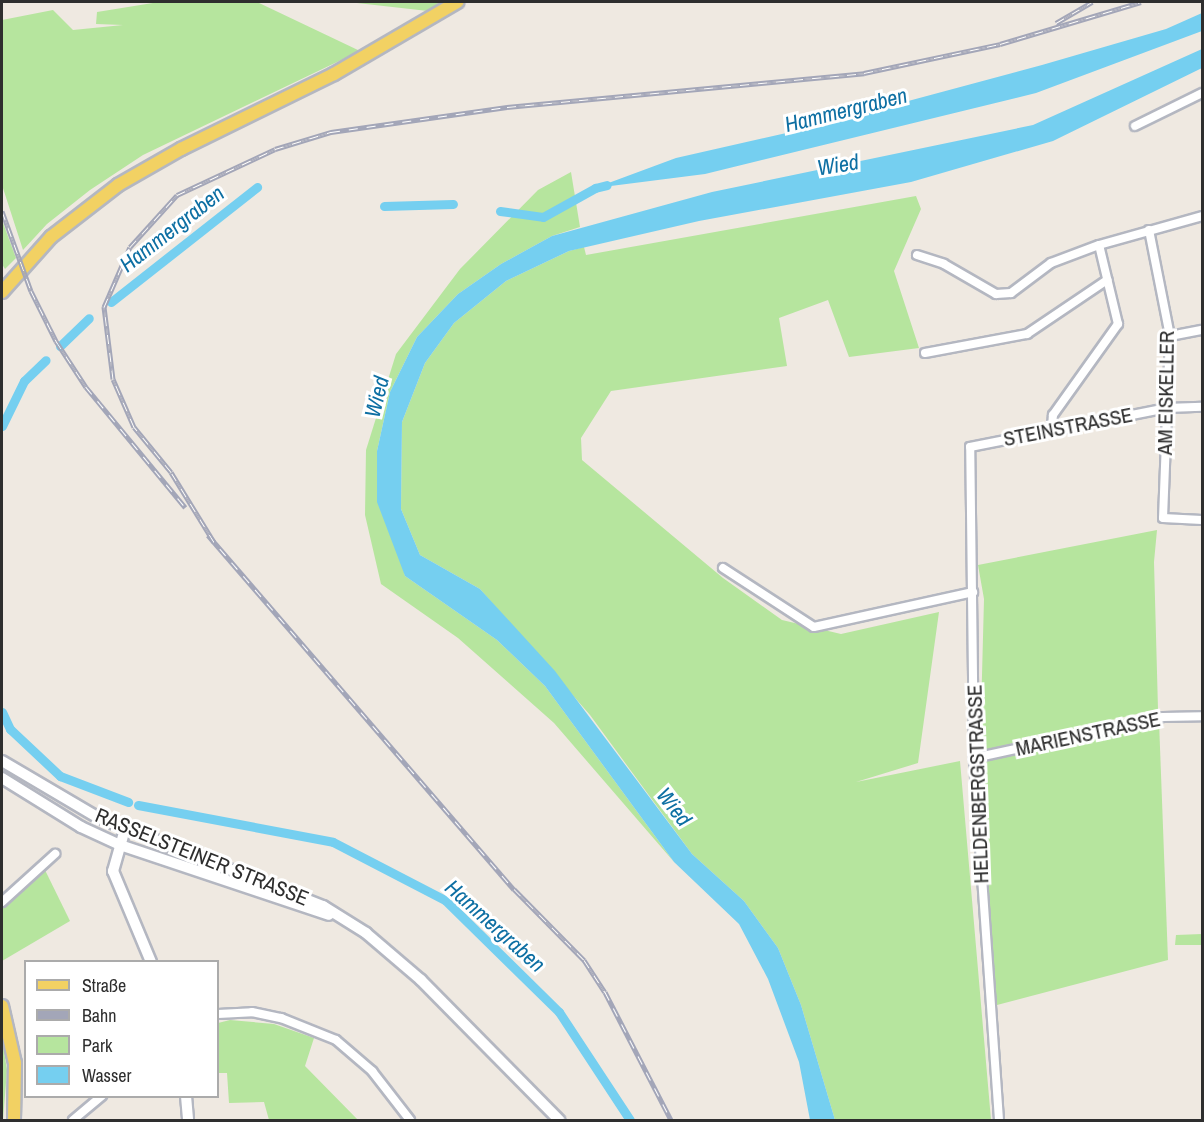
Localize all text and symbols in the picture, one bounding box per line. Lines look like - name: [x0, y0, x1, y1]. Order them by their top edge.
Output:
- water label: Hammergraben: [782, 82, 910, 138]
- water label: Wied: [815, 149, 861, 181]
- water label: Hammergraben: [114, 180, 230, 278]
- street label: AM EISKELLER: [1152, 331, 1180, 455]
- water label: Wied: [359, 374, 395, 420]
- street label: STEINSTRASSE: [1001, 402, 1135, 452]
- street label: HELDENBERGSTRASSE: [962, 684, 994, 884]
- street label: MARIENSTRASSE: [1013, 706, 1163, 762]
- water label: Wied: [651, 782, 697, 832]
- street label: RASSELSTEINER STRASSE: [92, 803, 312, 911]
- water label: Hammergraben: [440, 874, 550, 978]
- legend: [24, 960, 219, 1098]
- text: Straße: [82, 973, 126, 998]
- text: Bahn: [82, 1003, 116, 1028]
- text: Park: [82, 1033, 112, 1058]
- text: Wasser: [82, 1063, 131, 1088]

